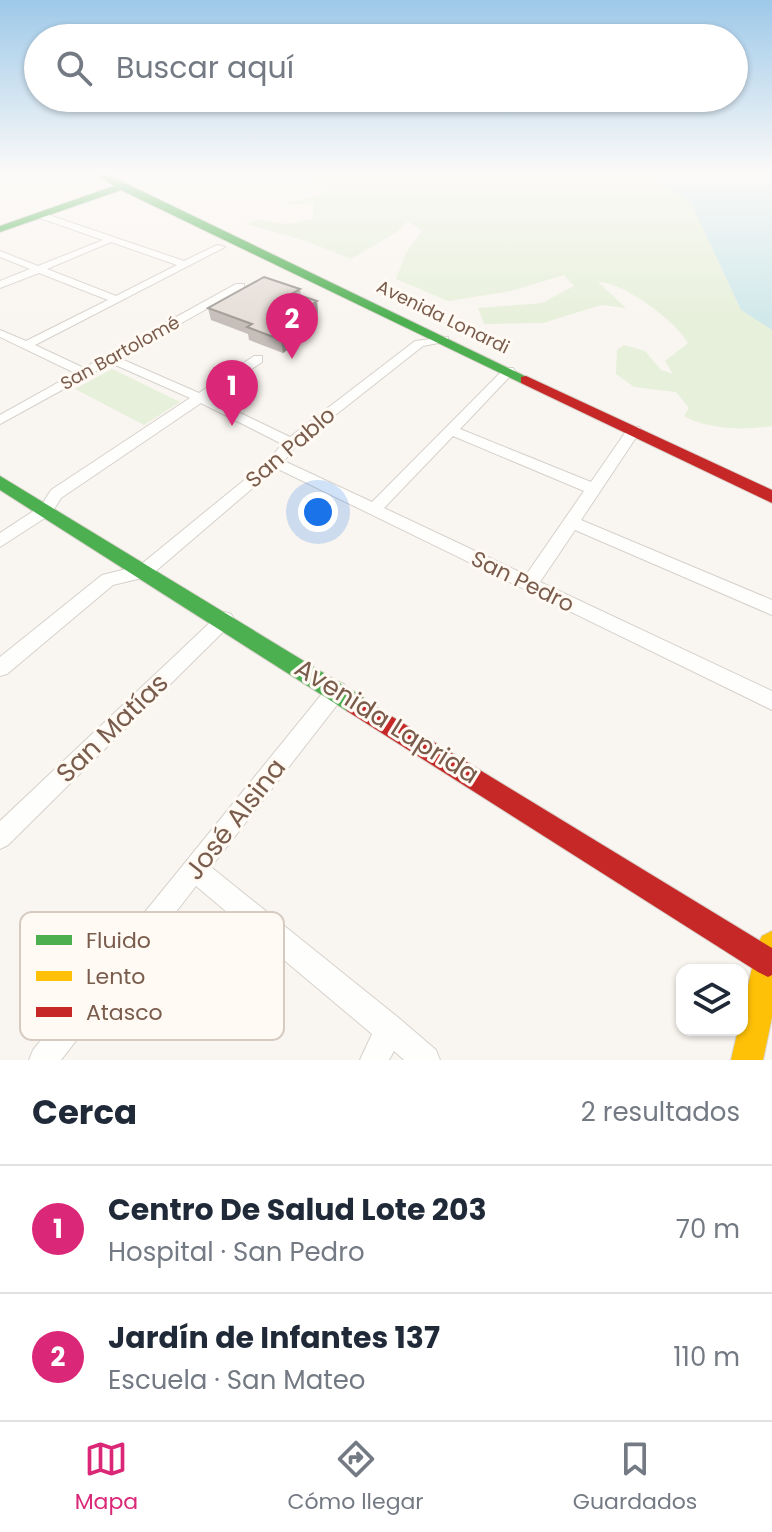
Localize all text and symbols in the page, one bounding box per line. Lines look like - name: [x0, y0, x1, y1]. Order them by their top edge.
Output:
- search box: [24, 24, 748, 112]
- icon: search: [52, 46, 96, 90]
- text: Buscar aquí: [116, 46, 294, 89]
- street label: Avenida Lonardi: [373, 274, 514, 360]
- pin: 2: [266, 293, 318, 359]
- street label: San Bartolomé: [56, 309, 184, 396]
- pin: 1: [206, 360, 258, 426]
- street label: San Pablo: [239, 400, 342, 495]
- your location: [298, 492, 338, 532]
- street label: San Pedro: [466, 543, 580, 620]
- street label: Avenida Laprida: [288, 650, 486, 792]
- street label: San Matías: [48, 665, 176, 791]
- street label: José Alsina: [176, 751, 294, 887]
- legend: [20, 912, 284, 1040]
- text: Fluido: [86, 925, 151, 956]
- text: Lento: [86, 961, 145, 992]
- map controls: [676, 964, 748, 1036]
- button: layers: [676, 964, 748, 1036]
- text: Atasco: [86, 997, 163, 1028]
- text: Cerca: [32, 1088, 137, 1136]
- text: 2 resultados: [581, 1094, 740, 1130]
- text: Centro De Salud Lote 203: [108, 1188, 487, 1231]
- text: 1: [53, 1211, 63, 1247]
- text: 70 m: [676, 1211, 740, 1247]
- text: Hospital · San Pedro: [108, 1234, 365, 1270]
- text: Jardín de Infantes 137: [108, 1316, 440, 1359]
- text: 2: [51, 1339, 65, 1375]
- text: 110 m: [673, 1339, 740, 1375]
- text: Escuela · San Mateo: [108, 1362, 365, 1398]
- tab: Mapa: [75, 1437, 138, 1518]
- tab: Cómo llegar: [287, 1437, 424, 1518]
- tab: Guardados: [573, 1437, 697, 1518]

